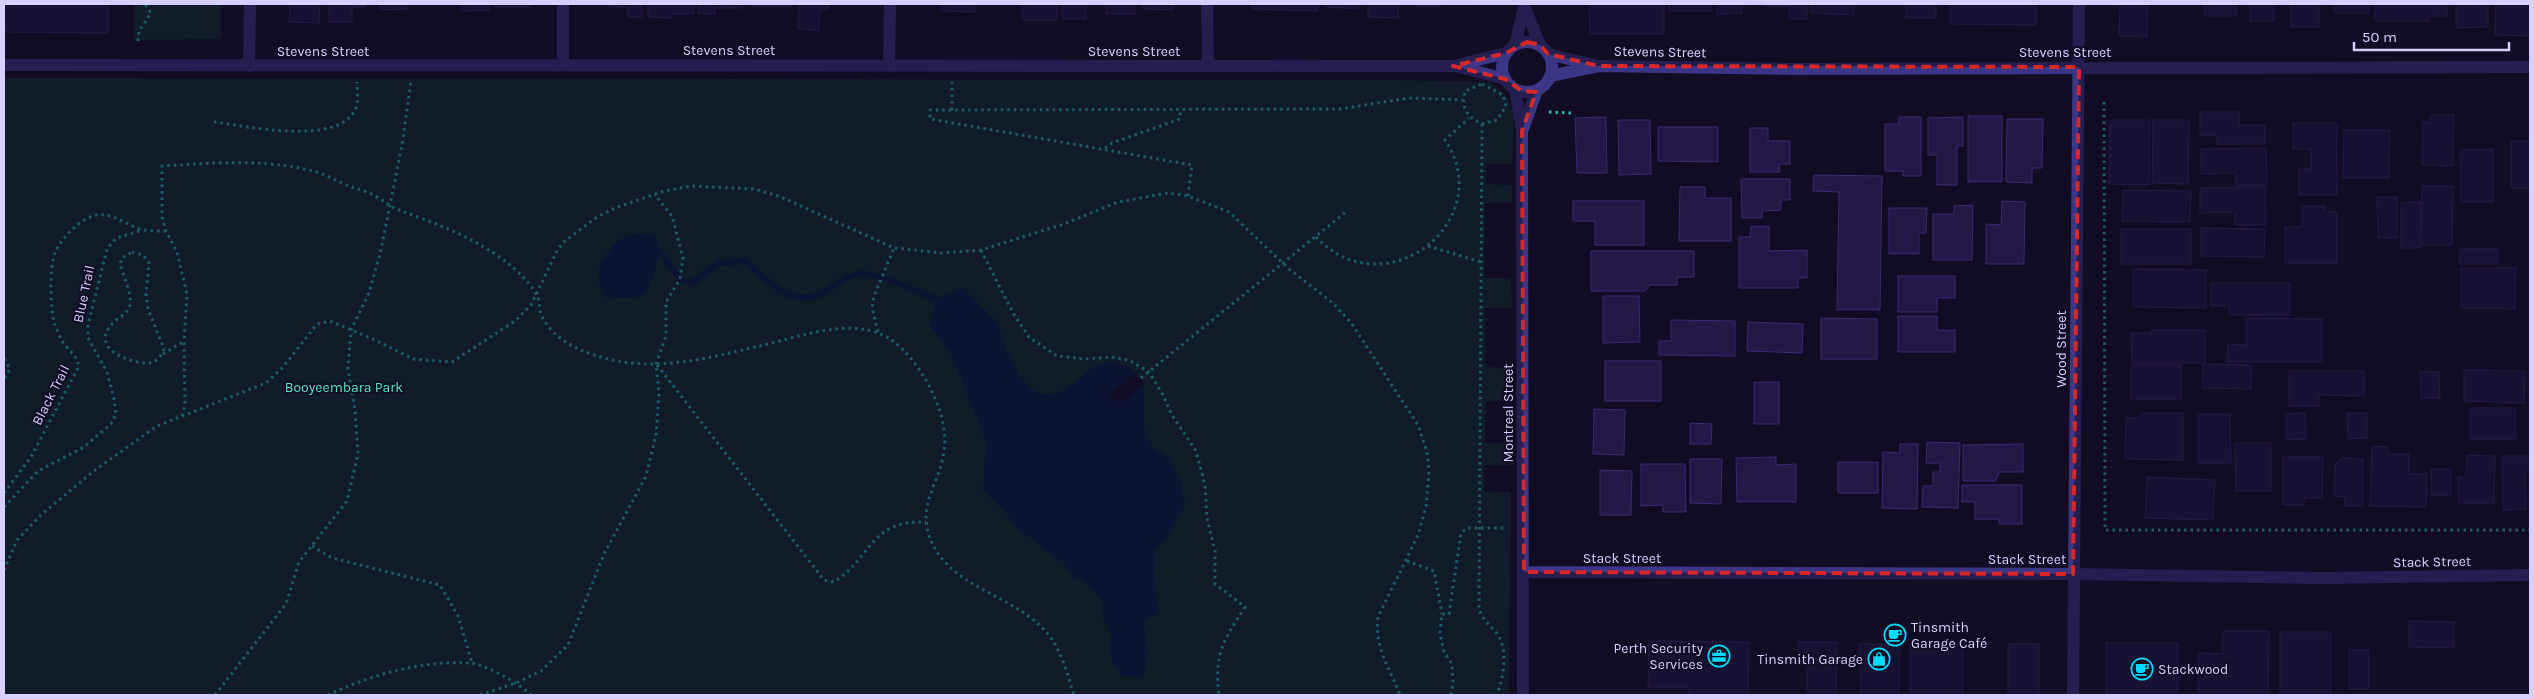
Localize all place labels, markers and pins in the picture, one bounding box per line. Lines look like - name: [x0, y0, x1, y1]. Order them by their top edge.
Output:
- place label: Tinsmith Garage Café: [1911, 619, 1987, 652]
- cafe icon: Tinsmith Garage Café: [1883, 623, 1907, 647]
- place label: Perth Security Services: [1614, 640, 1703, 673]
- office icon: Perth Security Services: [1707, 644, 1731, 668]
- shop icon: Tinsmith Garage: [1867, 647, 1891, 671]
- place label: Tinsmith Garage: [1757, 651, 1863, 668]
- cafe icon: Stackwood: [2130, 657, 2154, 681]
- place label: Stackwood: [2158, 661, 2228, 678]

